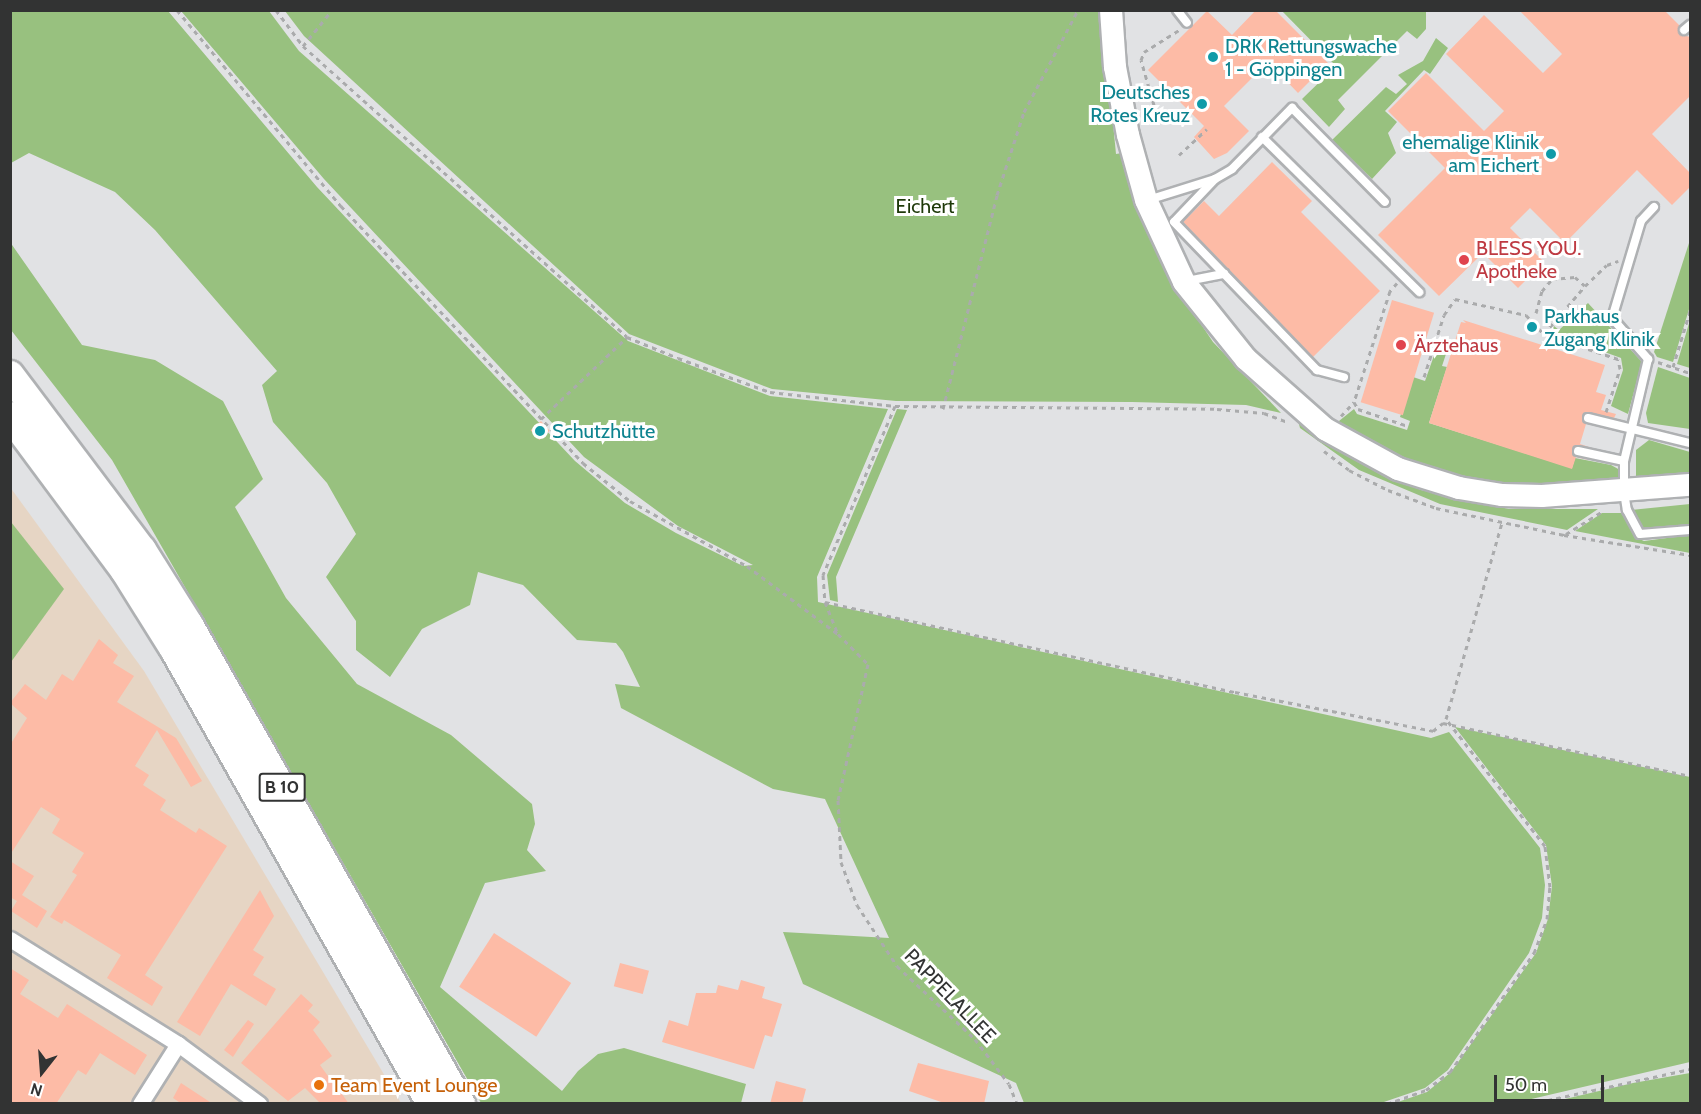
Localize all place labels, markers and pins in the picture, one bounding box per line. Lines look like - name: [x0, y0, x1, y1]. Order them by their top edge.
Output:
- place label: DRK Rettungswache 1 - Göppingen: [1225, 34, 1397, 81]
- marker: DRK Rettungswache 1 - Göppingen: [1206, 50, 1220, 64]
- place label: Deutsches Rotes Kreuz: [1090, 80, 1190, 127]
- marker: Deutsches Rotes Kreuz: [1195, 97, 1209, 111]
- place label: ehemalige Klinik am Eichert: [1402, 130, 1539, 177]
- marker: ehemalige Klinik am Eichert: [1544, 147, 1558, 161]
- place label: BLESS YOU. Apotheke: [1476, 237, 1581, 284]
- marker: BLESS YOU. Apotheke: [1457, 253, 1471, 267]
- place label: Parkhaus Zugang Klinik: [1544, 304, 1655, 351]
- marker: Parkhaus Zugang Klinik: [1525, 320, 1539, 334]
- place label: Ärztehaus: [1414, 333, 1498, 357]
- marker: Ärztehaus: [1392, 336, 1410, 354]
- place label: Schutzhütte: [552, 419, 655, 443]
- marker: Schutzhütte: [533, 424, 547, 438]
- place label: Team Event Lounge: [331, 1073, 498, 1097]
- marker: Team Event Lounge: [312, 1078, 326, 1092]

